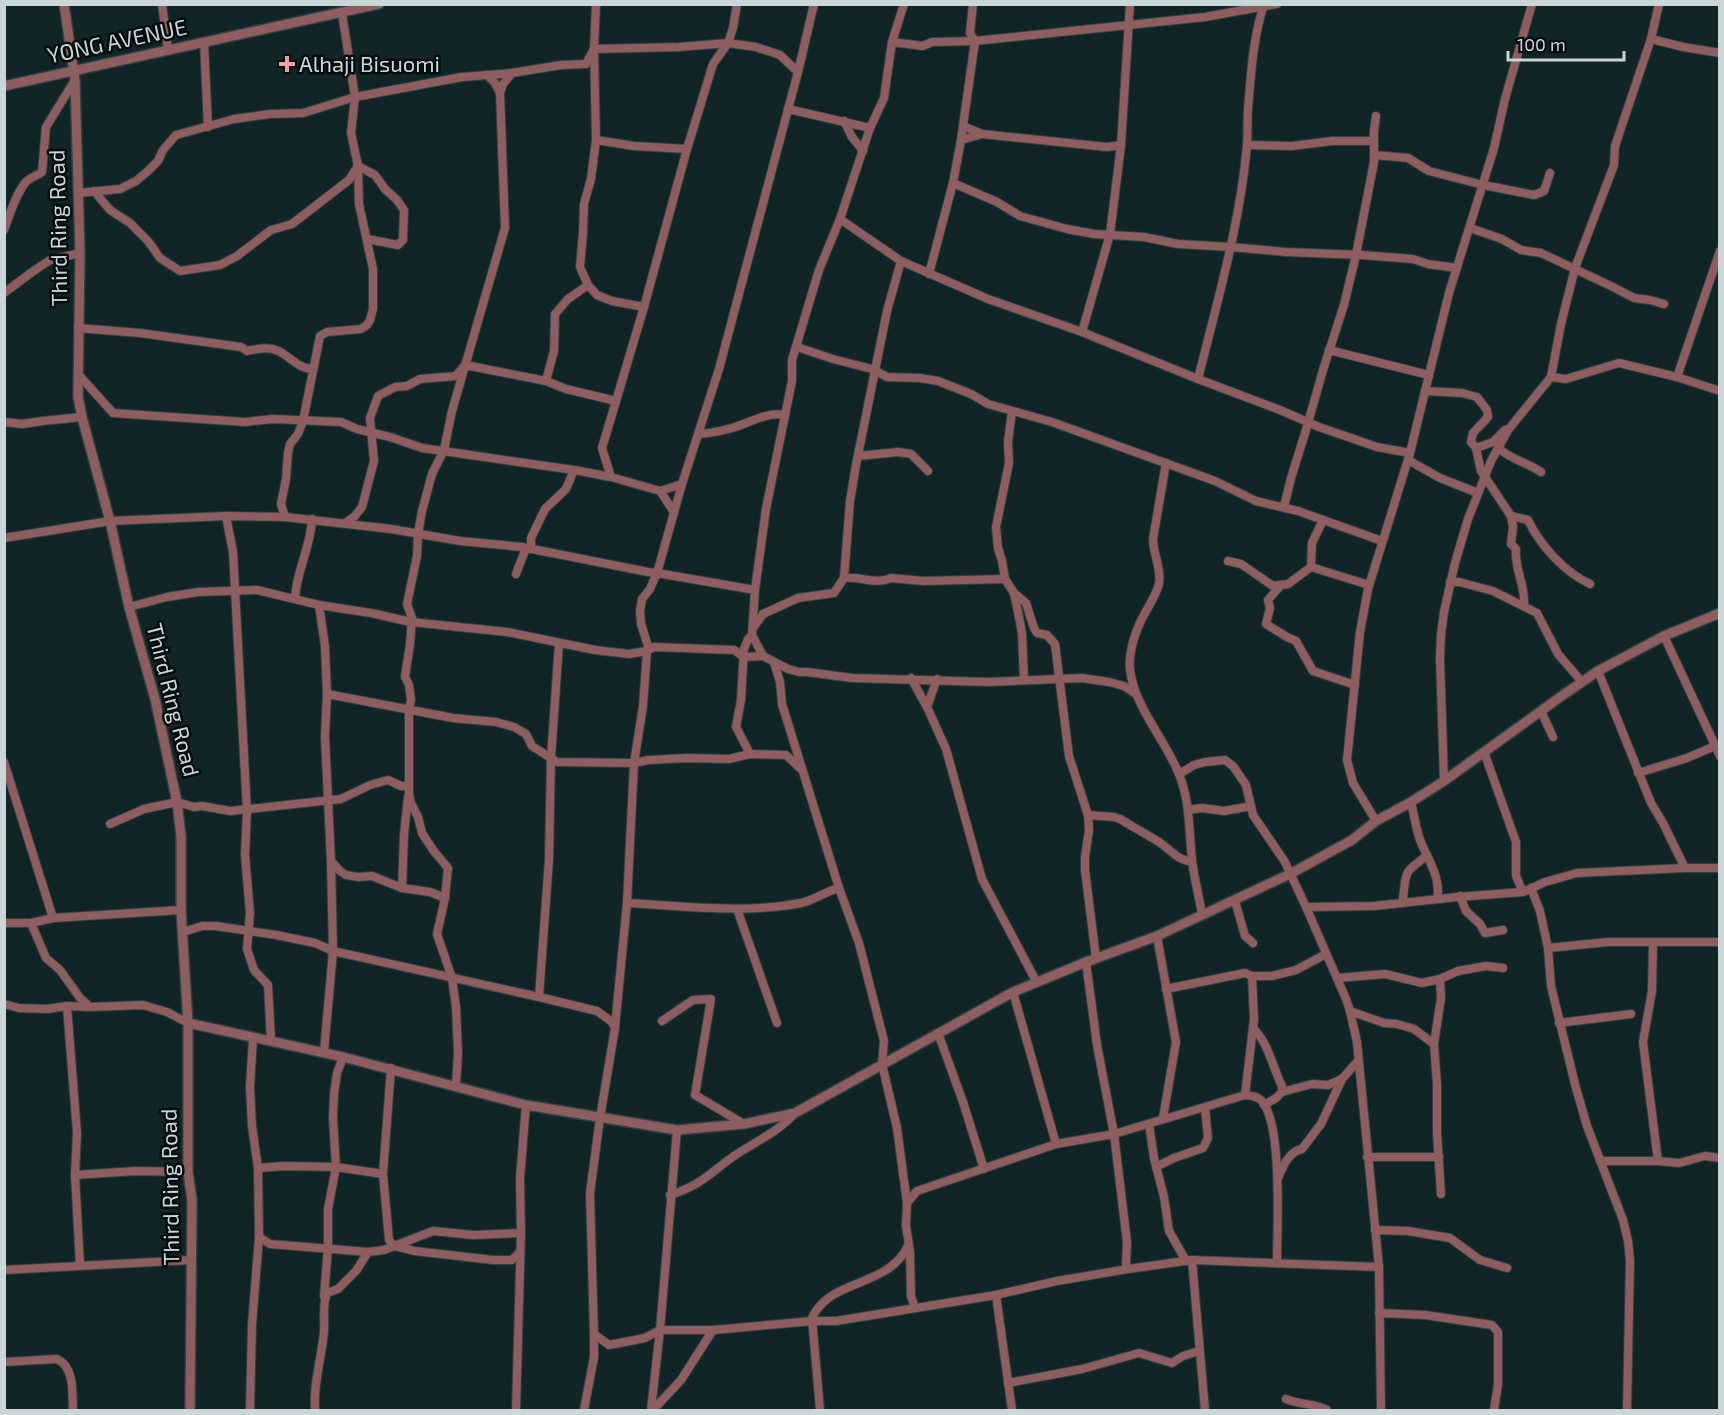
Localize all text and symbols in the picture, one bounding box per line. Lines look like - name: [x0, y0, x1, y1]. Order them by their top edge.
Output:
- street label: YONG AVENUE: [45, 13, 189, 67]
- scale bar: [1508, 24, 1624, 62]
- text: 100 m: [1517, 33, 1566, 55]
- place label: Alhaji Bisuomi: [299, 50, 440, 77]
- marker: Alhaji Bisuomi: [280, 57, 294, 71]
- street label: Third Ring Road: [43, 149, 71, 307]
- street label: Third Ring Road: [142, 621, 206, 779]
- street label: Third Ring Road: [155, 1108, 183, 1266]

